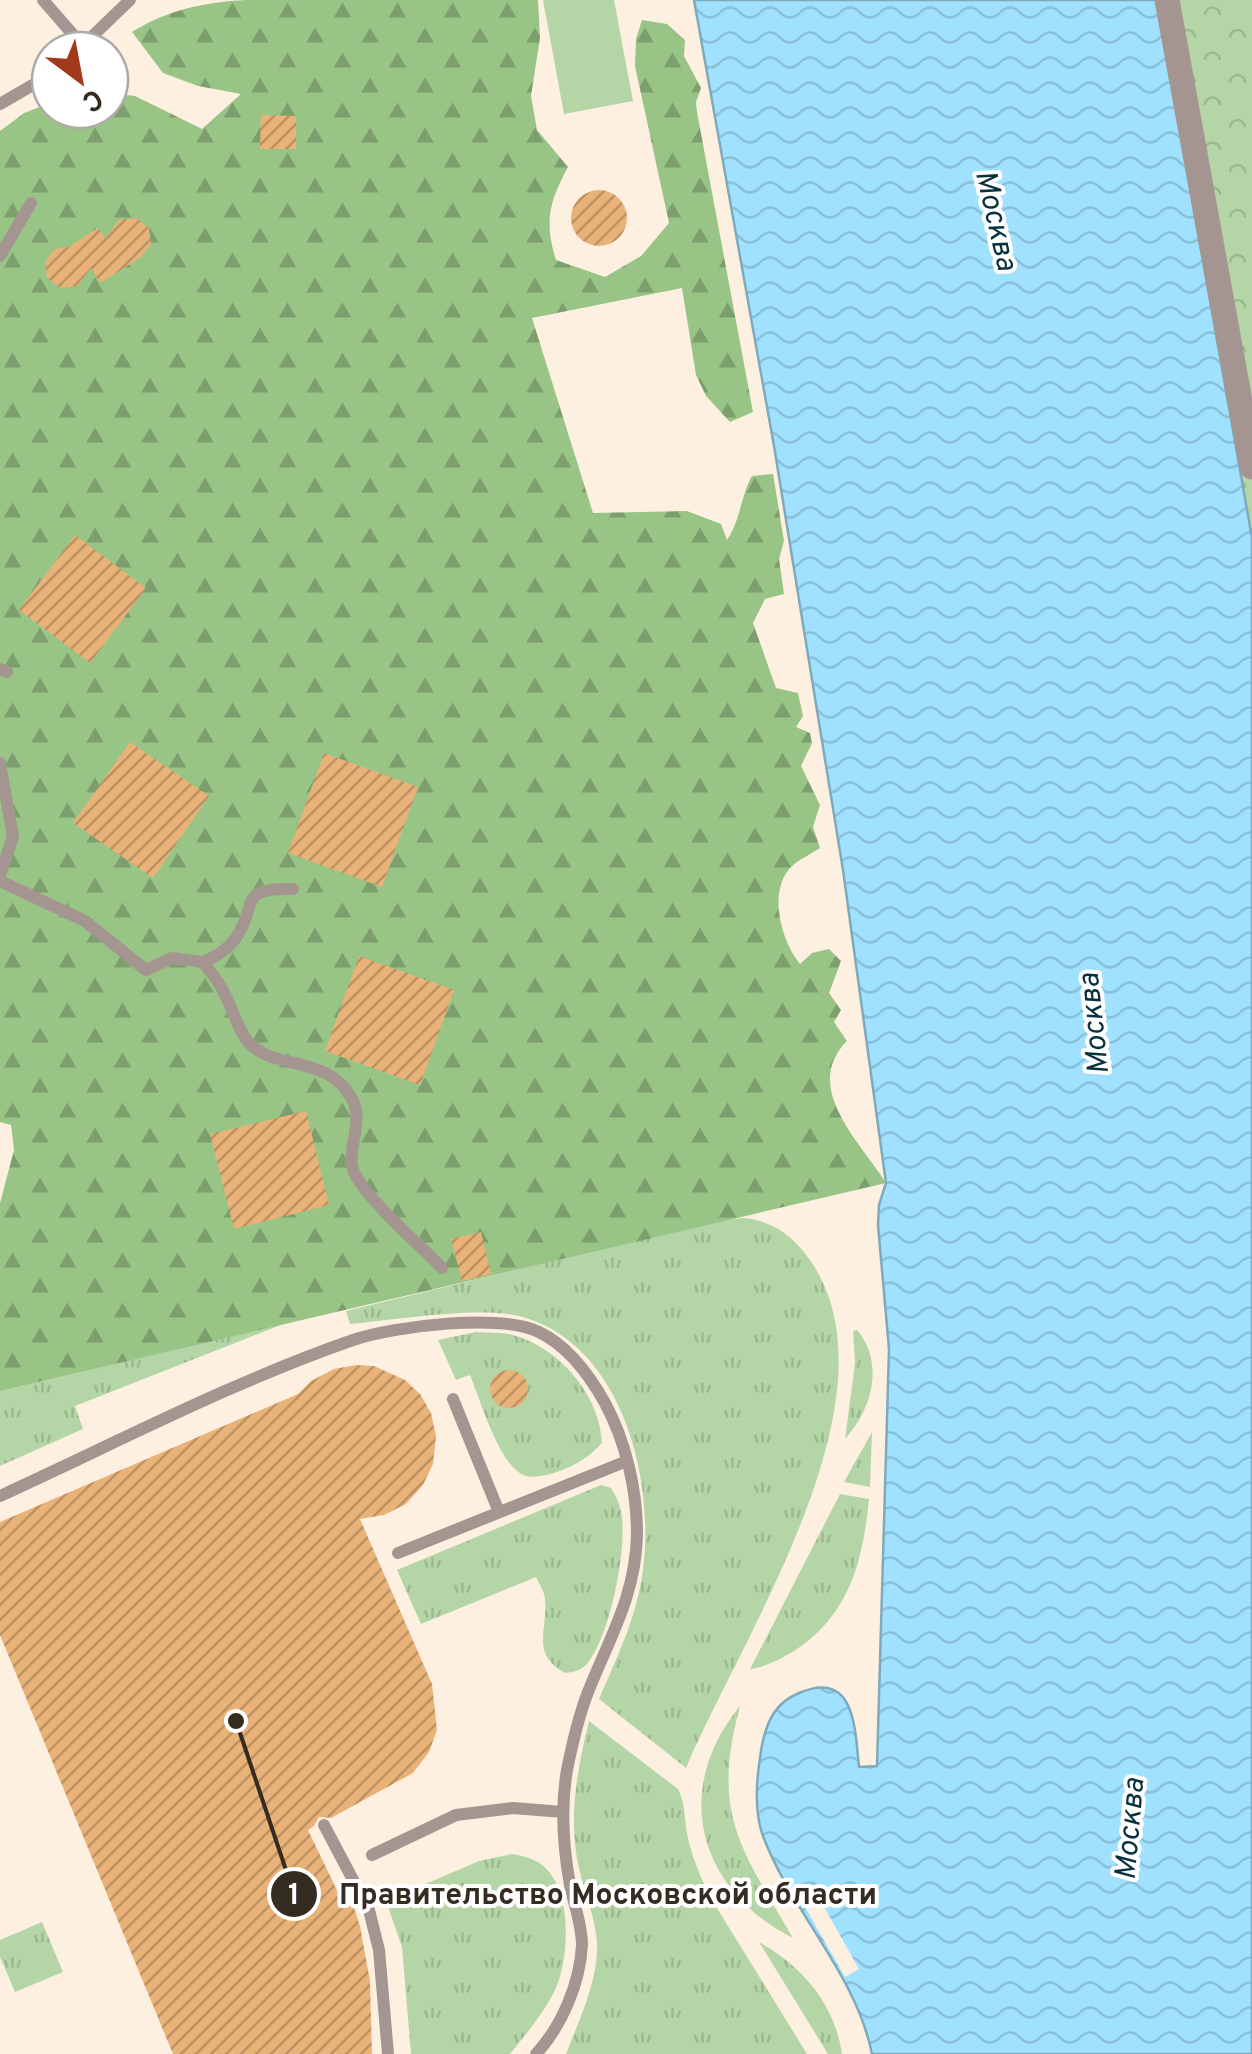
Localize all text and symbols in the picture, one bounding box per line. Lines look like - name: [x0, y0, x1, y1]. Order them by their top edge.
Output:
- north arrow: [30, 30, 130, 130]
- text: С: [75, 79, 109, 119]
- water label: Москва: [965, 167, 1024, 275]
- water label: Москва: [1072, 970, 1119, 1077]
- water label: Москва: [1109, 1776, 1154, 1882]
- callout: Правительство Московской области: [269, 1864, 896, 1924]
- text: 1: [288, 1878, 300, 1915]
- text: Правительство Московской области: [339, 1878, 877, 1915]

